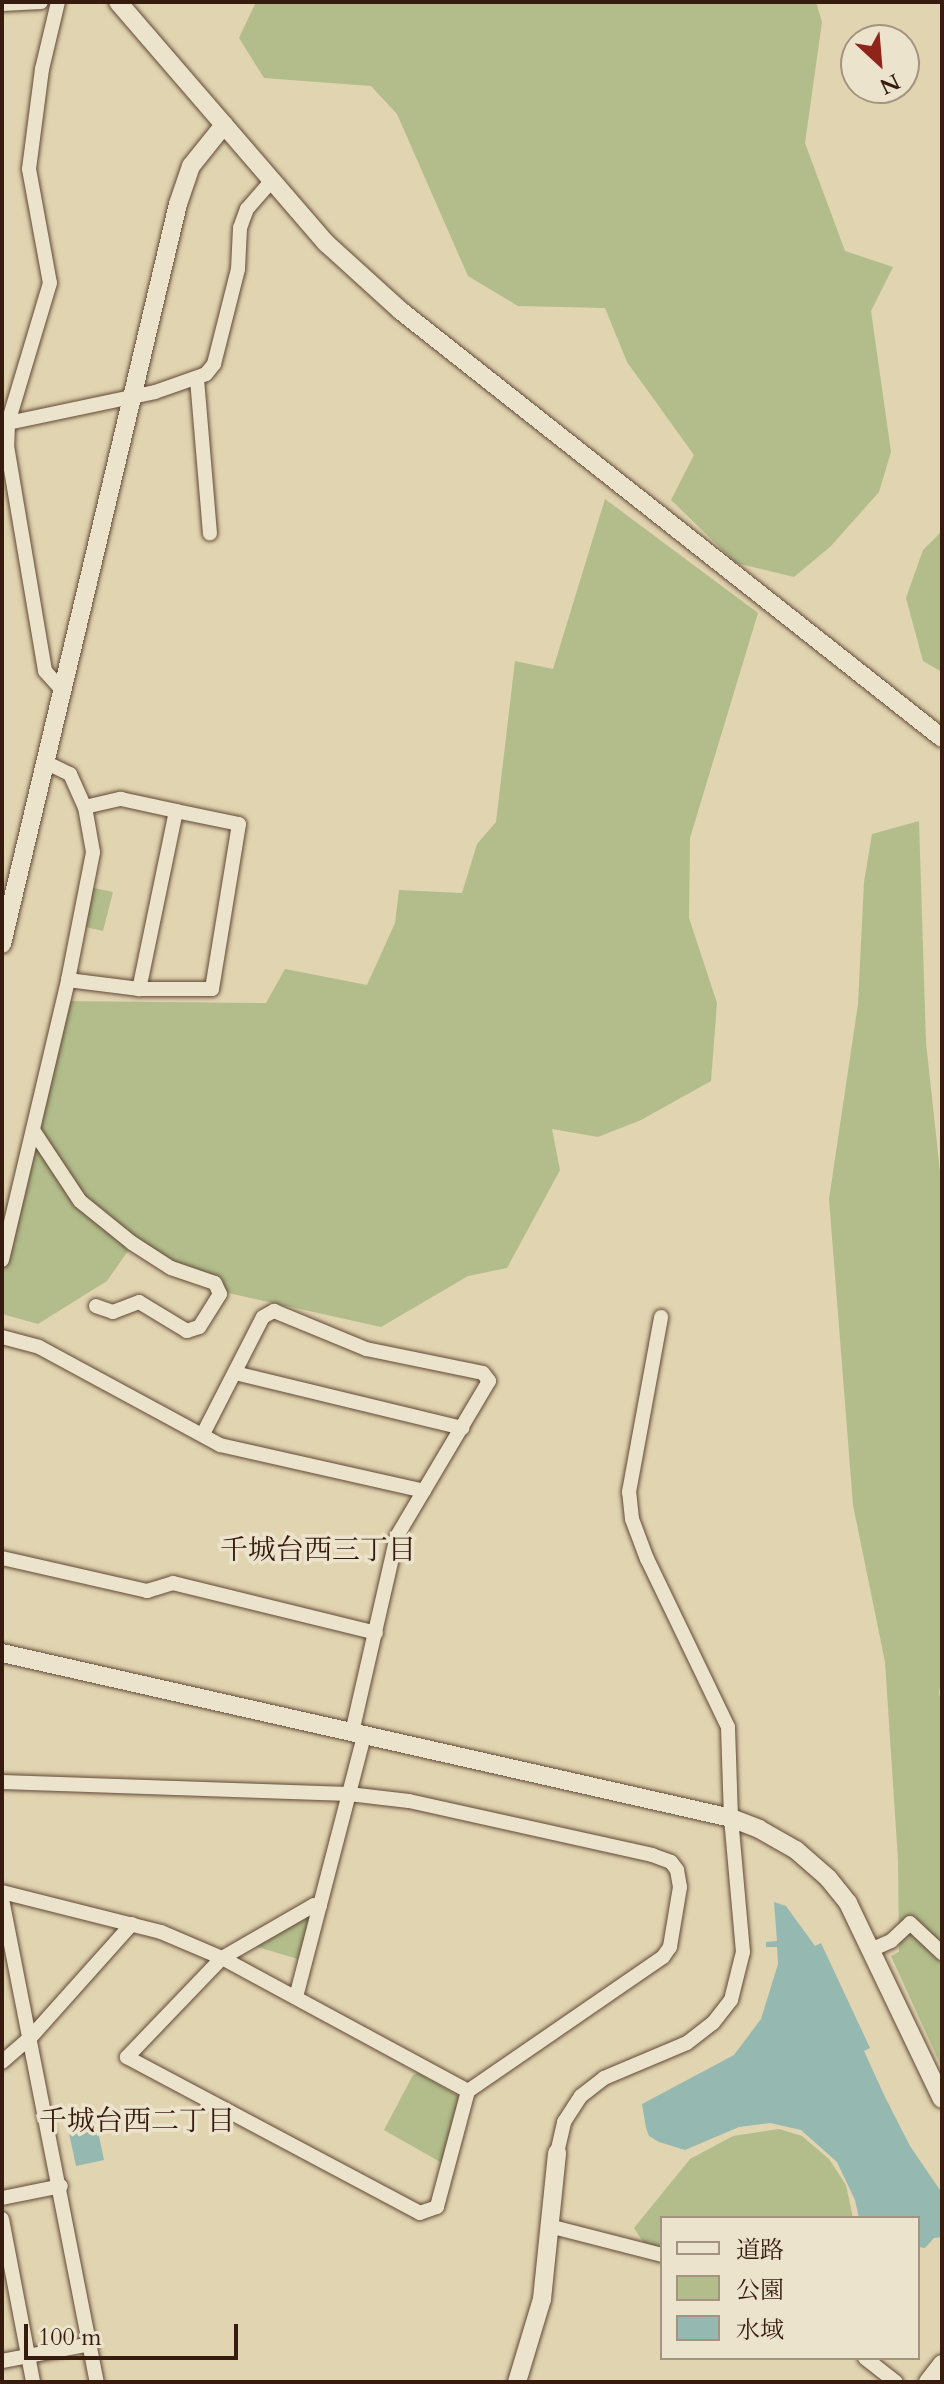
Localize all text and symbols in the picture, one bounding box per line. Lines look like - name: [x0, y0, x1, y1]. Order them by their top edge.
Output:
- north arrow: [840, 24, 920, 104]
- text: N: [874, 66, 905, 101]
- district label: 千城台西三丁目: [220, 1533, 416, 1567]
- district label: 千城台西二丁目: [39, 2104, 235, 2138]
- legend: [660, 2216, 920, 2360]
- text: 道路: [736, 2234, 784, 2267]
- text: 公園: [736, 2274, 784, 2307]
- scale bar: [28, 2308, 242, 2358]
- text: 水域: [736, 2314, 784, 2347]
- text: 100 m: [38, 2321, 102, 2354]

